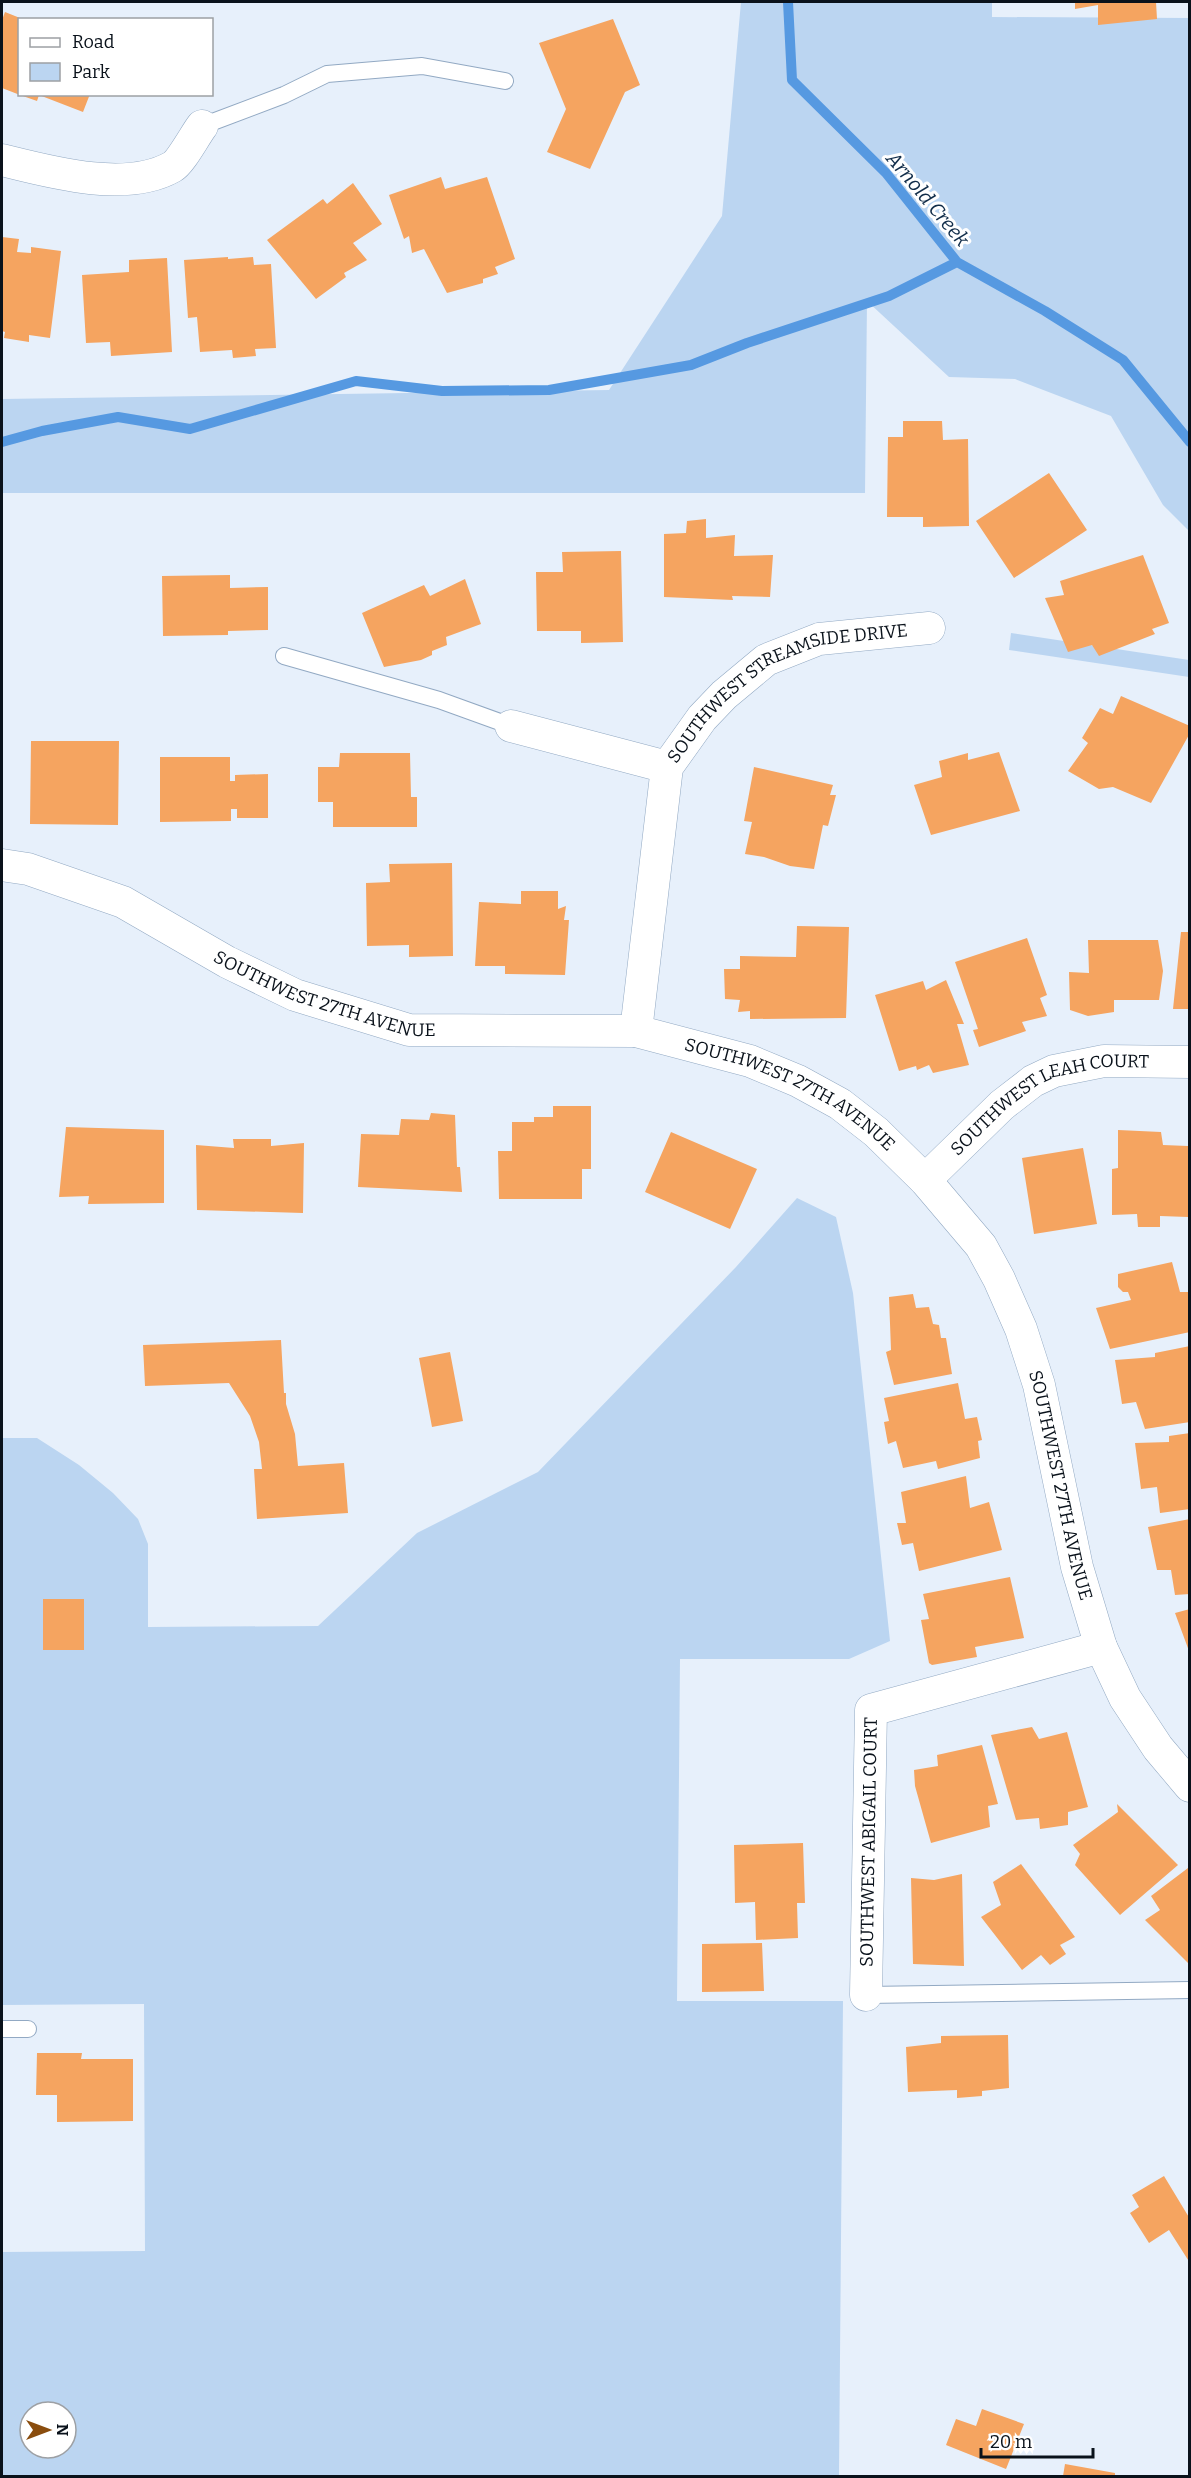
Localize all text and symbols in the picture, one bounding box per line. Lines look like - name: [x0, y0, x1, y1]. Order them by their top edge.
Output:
- legend: [18, 18, 213, 96]
- text: Road: [72, 31, 115, 53]
- text: Park: [72, 61, 111, 83]
- water label: Arnold Creek: [881, 146, 975, 251]
- street label: SOUTHWEST STREAMSIDE DRIVE: [663, 619, 909, 767]
- street label: SOUTHWEST 27TH AVENUE: [210, 946, 436, 1041]
- street label: SOUTHWEST 27TH AVENUE: [682, 1033, 900, 1155]
- street label: SOUTHWEST LEAH COURT: [946, 1050, 1150, 1160]
- street label: SOUTHWEST 27TH AVENUE: [1024, 1368, 1097, 1603]
- street label: SOUTHWEST ABIGAIL COURT: [855, 1716, 882, 1967]
- north arrow: [18, 2400, 78, 2460]
- scale bar: [981, 2421, 1094, 2459]
- text: N: [53, 2424, 72, 2436]
- text: 20 m: [990, 2431, 1032, 2453]

